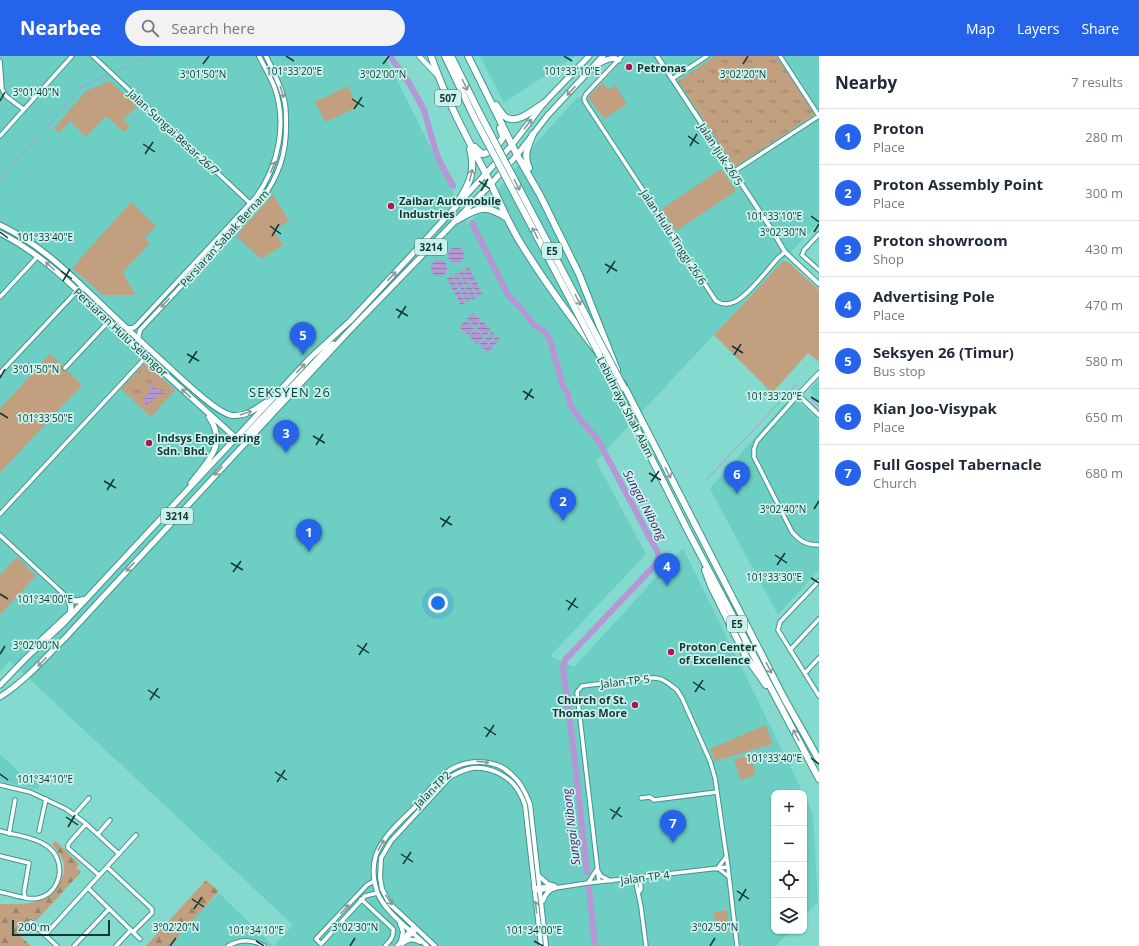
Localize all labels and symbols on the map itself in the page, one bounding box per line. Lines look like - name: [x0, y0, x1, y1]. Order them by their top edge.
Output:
- place label: Petronas: [637, 60, 687, 75]
- marker: Petronas: [624, 62, 634, 72]
- text: 101°33'20"E: [266, 64, 322, 78]
- text: 101°33'10"E: [544, 64, 600, 78]
- text: 3°01'50"N: [180, 67, 226, 81]
- text: 3°02'00"N: [360, 67, 406, 81]
- text: 3°02'20"N: [720, 67, 766, 81]
- one-way arrow: [462, 79, 469, 91]
- text: 3°01'40"N: [13, 85, 59, 99]
- street label: Jalan Sungai Besar 26/7: [124, 85, 223, 178]
- one-way arrow: [279, 85, 286, 98]
- one-way arrow: [566, 86, 575, 96]
- road number: 507: [435, 90, 461, 106]
- one-way arrow: [524, 118, 532, 129]
- street label: Jalan Ijuk 26/5: [695, 119, 747, 188]
- one-way arrow: [270, 161, 277, 173]
- one-way arrow: [468, 169, 476, 182]
- one-way arrow: [514, 179, 522, 191]
- street label: Persiaran Sabak Bernam: [176, 186, 272, 290]
- street label: Jalan Hulu Tinggi 26/6: [637, 186, 710, 288]
- place label: Zaibar Automobile Industries: [399, 193, 502, 221]
- marker: Zaibar Automobile Industries: [386, 201, 396, 211]
- text: 101°33'10"E: [746, 209, 802, 223]
- text: 3°02'30"N: [760, 225, 806, 239]
- one-way arrow: [531, 227, 538, 239]
- text: 101°33'40"E: [17, 230, 73, 244]
- road number: 3214: [415, 239, 447, 255]
- road number: E5: [542, 243, 562, 259]
- one-way arrow: [45, 262, 56, 271]
- one-way arrow: [387, 271, 397, 281]
- street label: Persiaran Hulu Selangor: [71, 284, 172, 380]
- one-way arrow: [575, 294, 582, 306]
- one-way arrow: [160, 298, 170, 308]
- pin: 5: [290, 322, 316, 355]
- street label: Lebuhraya Shah Alam: [594, 354, 658, 460]
- text: 3°01'50"N: [13, 362, 59, 376]
- one-way arrow: [296, 363, 306, 373]
- district label: SEKSYEN 26: [249, 383, 331, 401]
- one-way arrow: [181, 389, 191, 398]
- text: 101°33'20"E: [746, 389, 802, 403]
- one-way arrow: [239, 409, 252, 416]
- text: 101°33'50"E: [17, 411, 73, 425]
- pin: 3: [273, 420, 299, 453]
- place label: Indsys Engineering Sdn. Bhd.: [157, 430, 261, 458]
- marker: Indsys Engineering Sdn. Bhd.: [144, 438, 154, 448]
- pin: 6: [724, 461, 750, 494]
- one-way arrow: [214, 466, 223, 476]
- water label: Sungai Nibong: [619, 467, 671, 544]
- one-way arrow: [665, 467, 672, 479]
- pin: 2: [550, 488, 576, 521]
- text: 3°02'40"N: [760, 502, 806, 516]
- road number: 3214: [161, 508, 193, 524]
- pin: 1: [296, 519, 322, 552]
- pin: 4: [654, 553, 680, 586]
- one-way arrow: [126, 561, 135, 571]
- text: 101°33'30"E: [746, 570, 802, 584]
- text: 101°34'00"E: [17, 592, 73, 606]
- your location: [428, 593, 448, 613]
- road number: E5: [727, 616, 747, 632]
- text: 3°02'00"N: [13, 638, 59, 652]
- place label: Proton Center of Excellence: [679, 639, 756, 667]
- marker: Proton Center of Excellence: [666, 647, 676, 657]
- one-way arrow: [37, 657, 46, 667]
- one-way arrow: [766, 661, 773, 673]
- street label: Jalan TP 5: [599, 671, 650, 691]
- place label: Church of St. Thomas More: [552, 692, 627, 720]
- marker: Church of St. Thomas More: [630, 700, 640, 710]
- one-way arrow: [792, 729, 799, 741]
- text: 101°33'40"E: [746, 751, 802, 765]
- one-way arrow: [476, 759, 489, 766]
- street label: Jalan TP2: [410, 767, 454, 811]
- text: 101°34'10"E: [17, 772, 73, 786]
- water label: Sungai Nibong: [558, 787, 584, 866]
- pin: 7: [660, 810, 686, 843]
- one-way arrow: [378, 839, 386, 851]
- street label: Jalan TP 4: [619, 866, 671, 888]
- one-way arrow: [385, 895, 393, 906]
- one-way arrow: [533, 901, 540, 914]
- one-way arrow: [340, 904, 349, 914]
- scale bar: [12, 918, 110, 937]
- text: 3°02'20"N: [153, 920, 199, 934]
- text: 3°02'30"N: [332, 920, 378, 934]
- text: 3°02'50"N: [692, 920, 738, 934]
- text: 101°34'10"E: [228, 923, 284, 937]
- text: 101°34'00"E: [506, 923, 562, 937]

